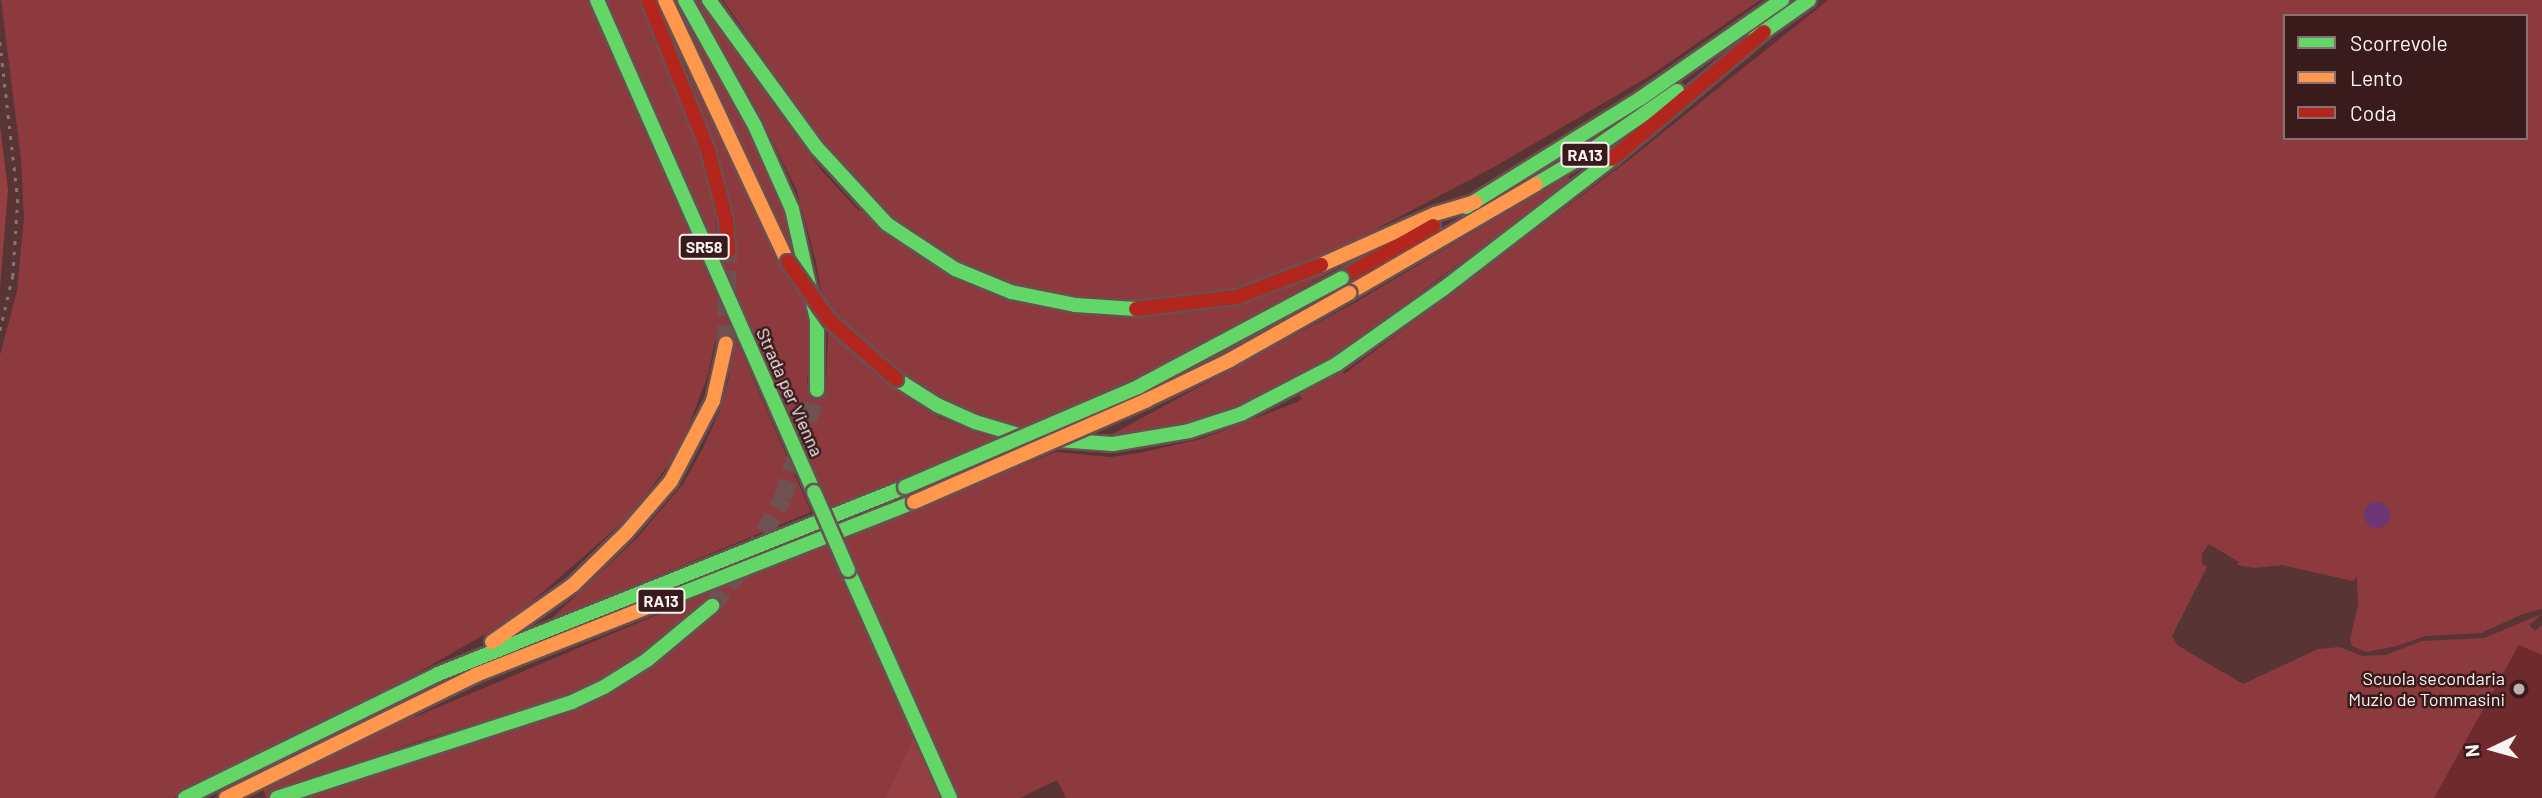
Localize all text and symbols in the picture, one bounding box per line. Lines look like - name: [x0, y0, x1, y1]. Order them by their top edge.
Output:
- legend: [2283, 14, 2528, 140]
- text: Scorrevole: [2350, 30, 2448, 55]
- text: Lento: [2350, 65, 2403, 90]
- text: Coda: [2350, 100, 2396, 125]
- road number: RA13: [1559, 142, 1611, 168]
- road number: SR58: [678, 234, 730, 260]
- street label: Strada per Vienna: [752, 324, 828, 460]
- road number: RA13: [635, 588, 687, 614]
- place label: Scuola secondaria Muzio de Tommasini: [2348, 668, 2505, 710]
- marker: Scuola secondaria Muzio de Tommasini: [2511, 681, 2527, 697]
- north arrow: [2458, 714, 2528, 784]
- text: N: [2460, 744, 2484, 758]

